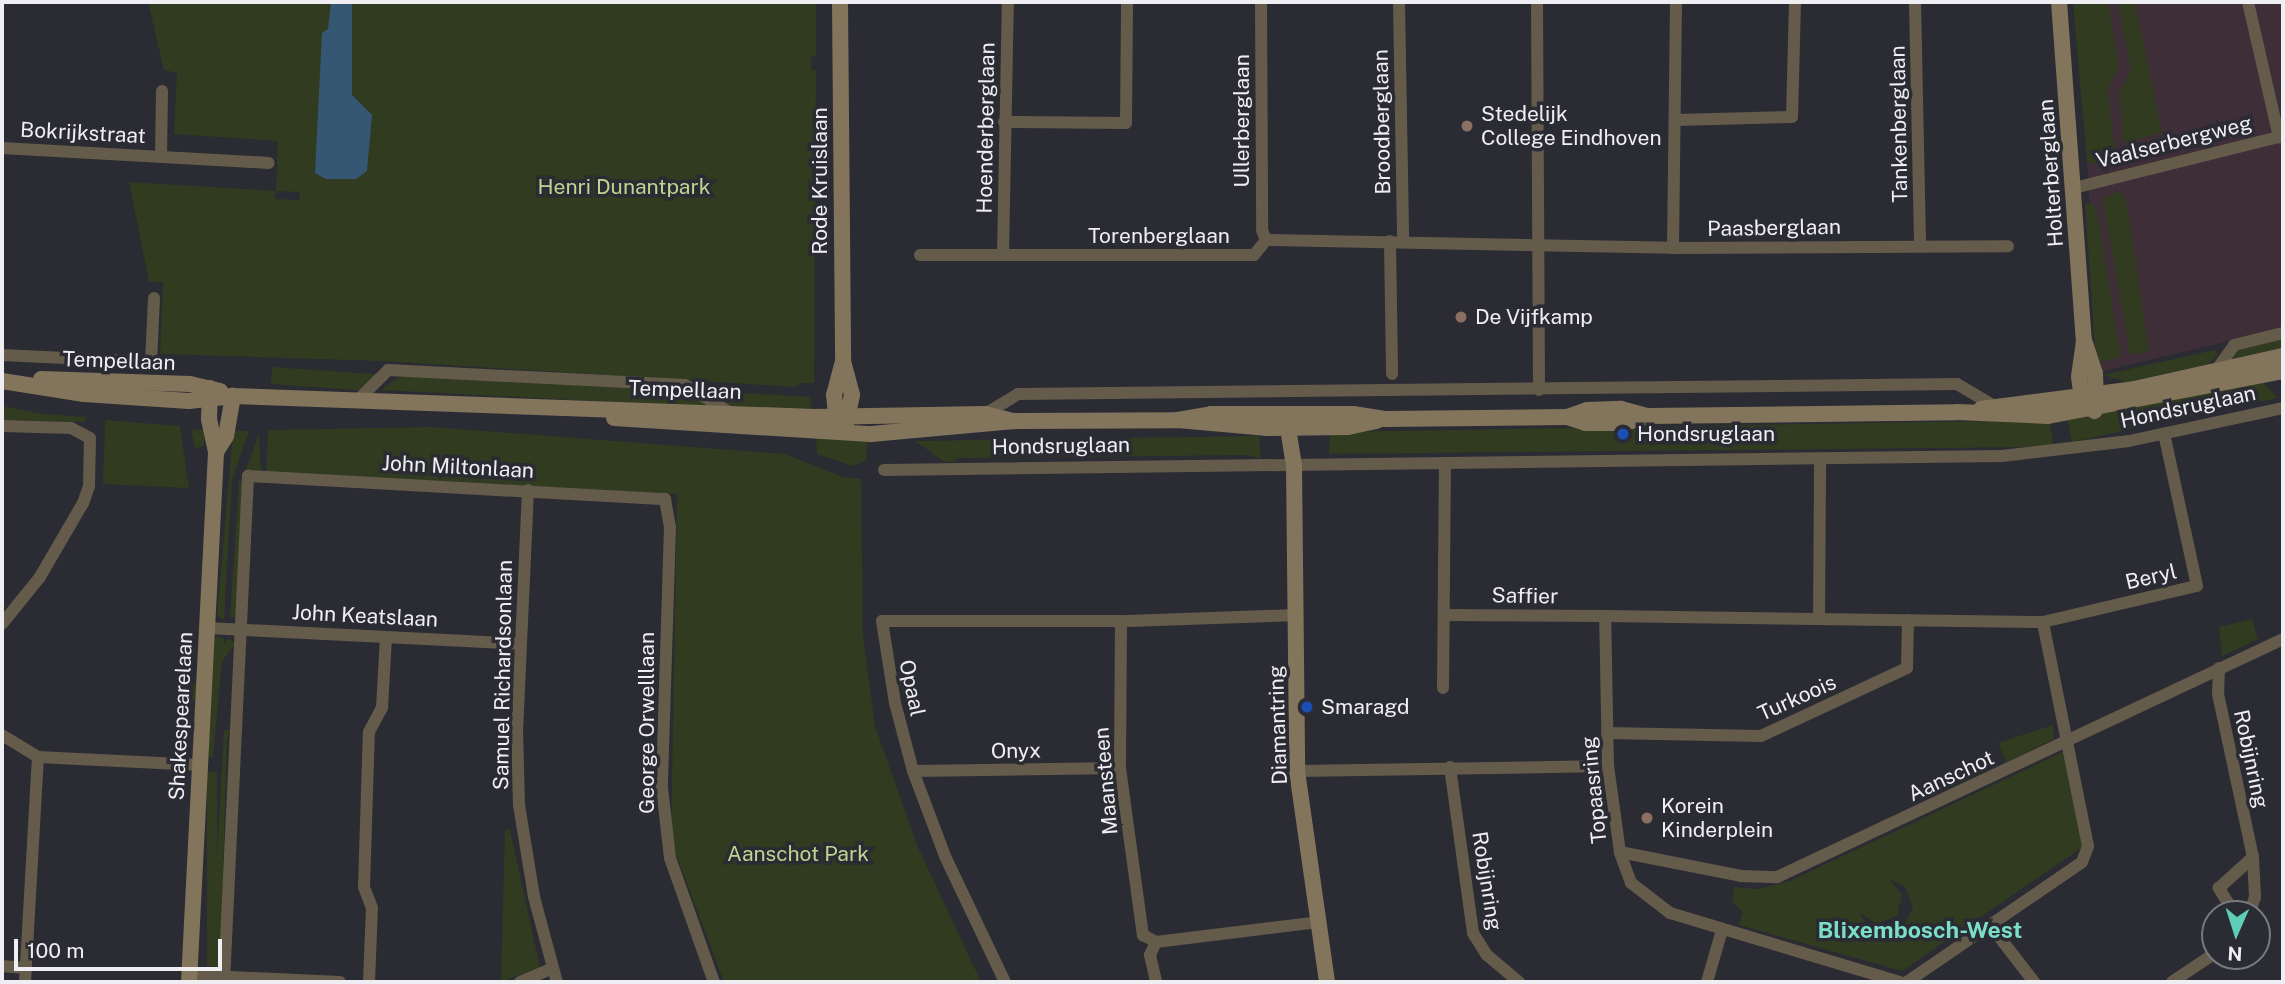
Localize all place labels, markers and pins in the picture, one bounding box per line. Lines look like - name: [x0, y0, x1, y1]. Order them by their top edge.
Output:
- place label: Stedelijk College Eindhoven: [1481, 101, 1662, 151]
- marker: Stedelijk College Eindhoven: [1459, 118, 1475, 134]
- place label: De Vijfkamp: [1475, 304, 1594, 330]
- marker: De Vijfkamp: [1453, 309, 1469, 325]
- place label: Hondsruglaan: [1637, 421, 1775, 447]
- marker: Hondsruglaan: [1615, 426, 1631, 442]
- place label: Smaragd: [1321, 694, 1410, 720]
- marker: Smaragd: [1299, 699, 1315, 715]
- place label: Korein Kinderplein: [1661, 793, 1773, 843]
- marker: Korein Kinderplein: [1639, 810, 1655, 826]

